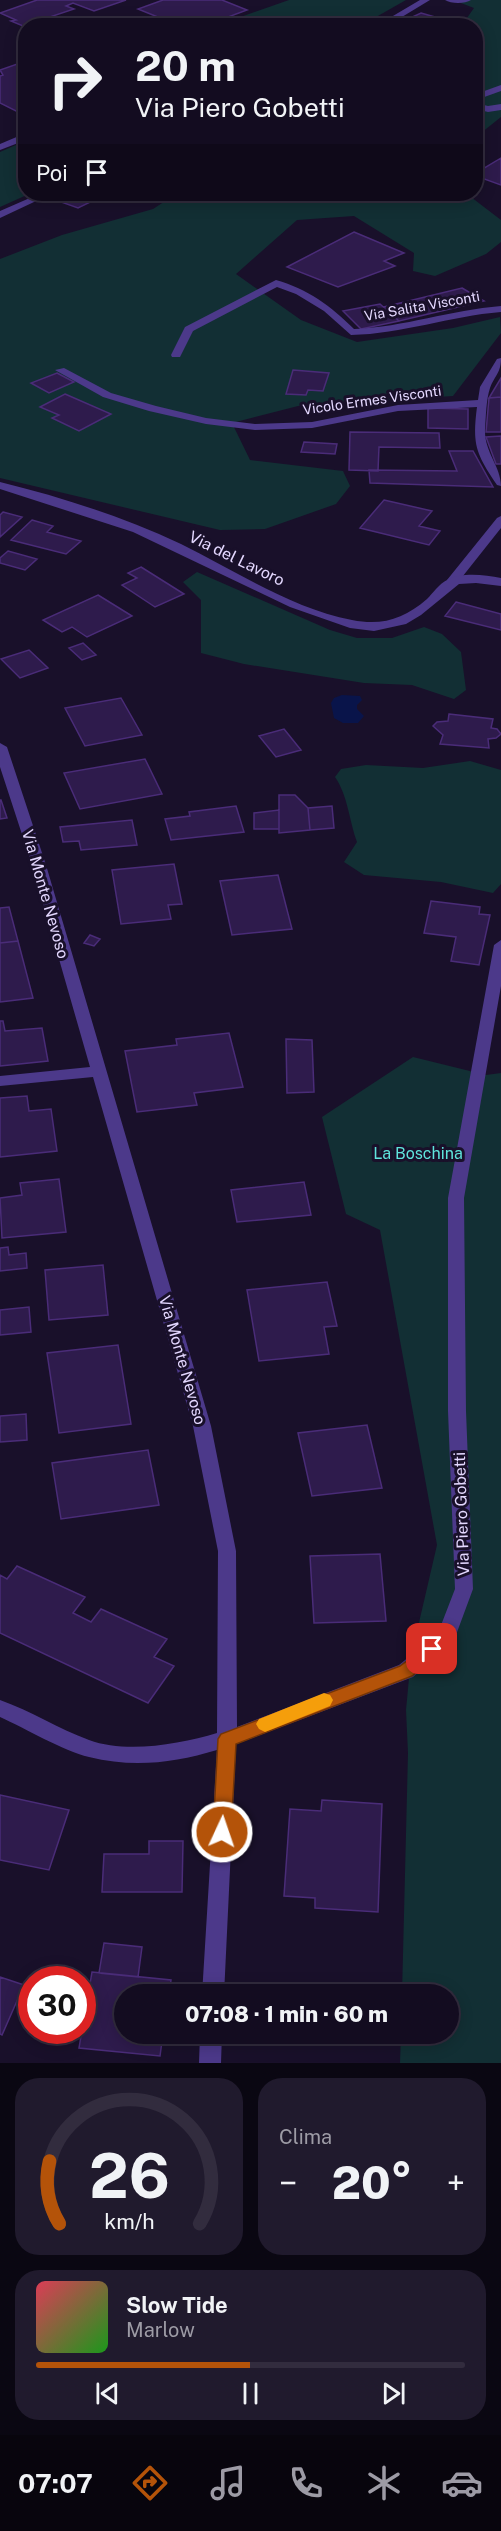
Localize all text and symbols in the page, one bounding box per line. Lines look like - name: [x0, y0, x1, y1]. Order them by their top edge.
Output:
- text: 20 m: [135, 41, 236, 90]
- icon: right: [36, 42, 114, 120]
- text: Via Piero Gobetti: [135, 91, 345, 123]
- icon: arrive: [80, 156, 113, 189]
- text: Poi: [36, 160, 68, 186]
- street label: Via Salita Visconti: [363, 288, 481, 324]
- street label: Vicolo Ermes Visconti: [302, 382, 442, 418]
- street label: Via del Lavoro: [186, 527, 288, 590]
- street label: Via Monte Nevoso: [18, 827, 73, 961]
- park label: La Boschina: [373, 1144, 463, 1163]
- street label: Via Monte Nevoso: [155, 1293, 210, 1427]
- street label: Via Piero Gobetti: [450, 1452, 473, 1576]
- pin: [406, 1623, 457, 1674]
- icon: arrive: [415, 1632, 448, 1665]
- position arrow: [190, 1800, 254, 1864]
- speed limit sign: 30: [18, 1966, 96, 2044]
- text: 07:08 · 1 min · 60 m: [185, 2001, 388, 2027]
- text: Clima: [279, 2125, 332, 2149]
- text: 26: [89, 2139, 169, 2212]
- text: 20°: [332, 2156, 412, 2209]
- text: −: [279, 2164, 297, 2202]
- text: +: [447, 2164, 465, 2202]
- text: km/h: [104, 2209, 154, 2234]
- text: Slow Tide: [126, 2292, 228, 2318]
- text: Marlow: [126, 2318, 195, 2342]
- icon: previous: [91, 2377, 124, 2410]
- icon: pause: [234, 2377, 267, 2410]
- icon: next: [377, 2377, 410, 2410]
- icon: directions: [129, 2462, 171, 2504]
- icon: music: [207, 2462, 249, 2504]
- icon: phone: [285, 2462, 327, 2504]
- icon: climate: [363, 2462, 405, 2504]
- icon: car: [441, 2462, 483, 2504]
- text: 07:07: [18, 2467, 93, 2499]

